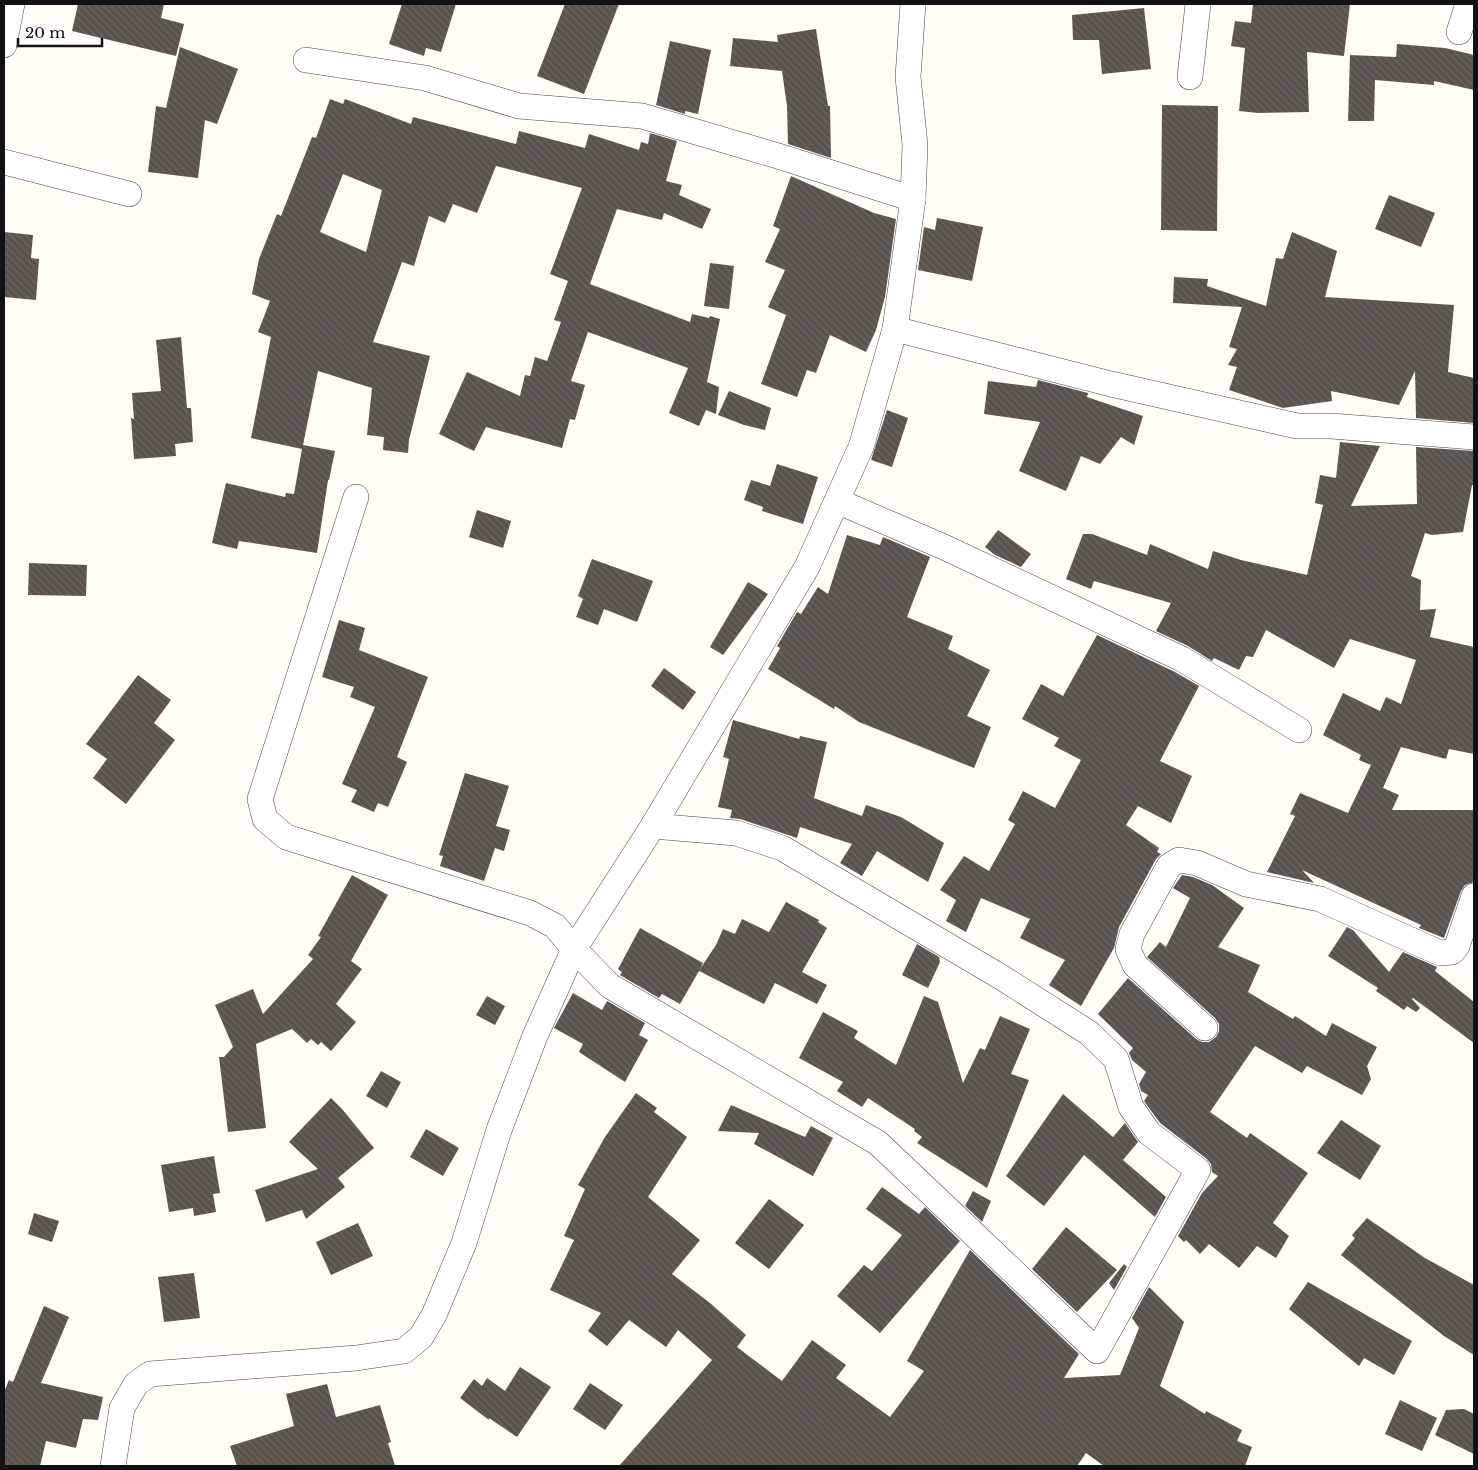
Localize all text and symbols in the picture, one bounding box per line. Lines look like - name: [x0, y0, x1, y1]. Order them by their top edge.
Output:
- scale bar: [18, 15, 101, 47]
- text: 20 m: [25, 23, 65, 42]

